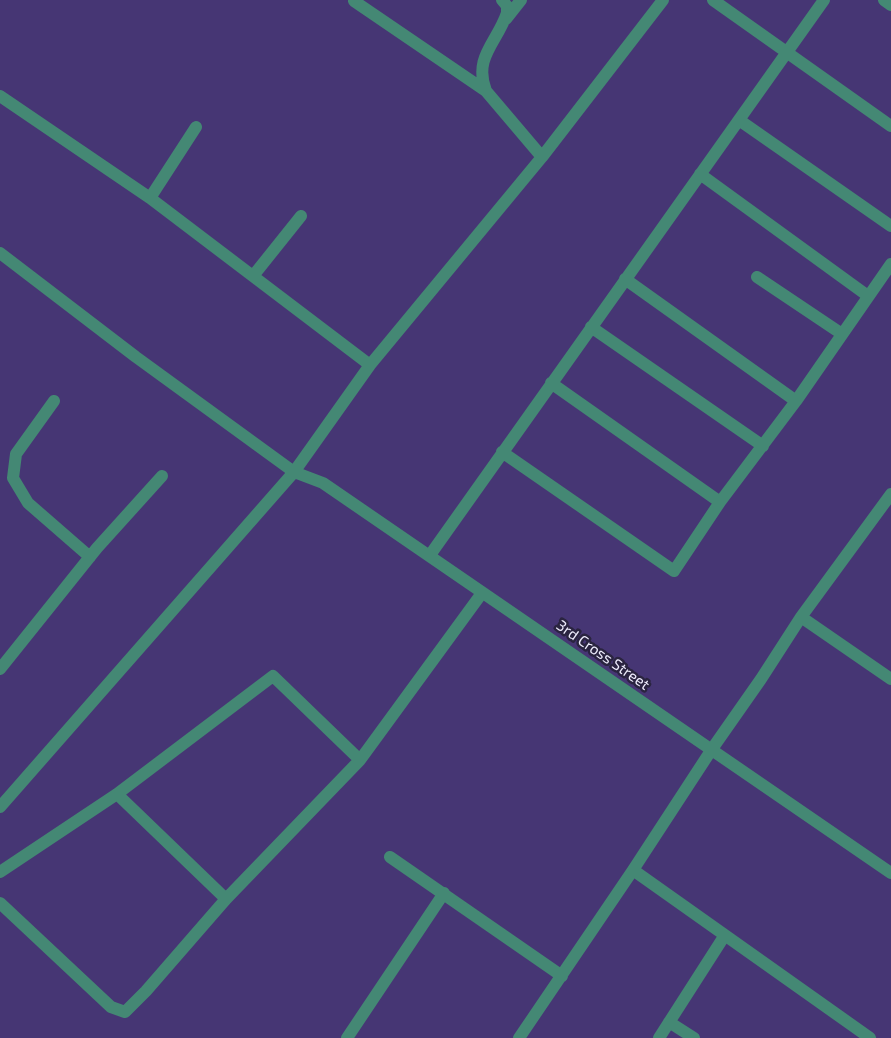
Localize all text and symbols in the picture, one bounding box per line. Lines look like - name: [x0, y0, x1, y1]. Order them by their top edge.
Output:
- street label: 3rd Cross Street: [553, 616, 653, 694]

